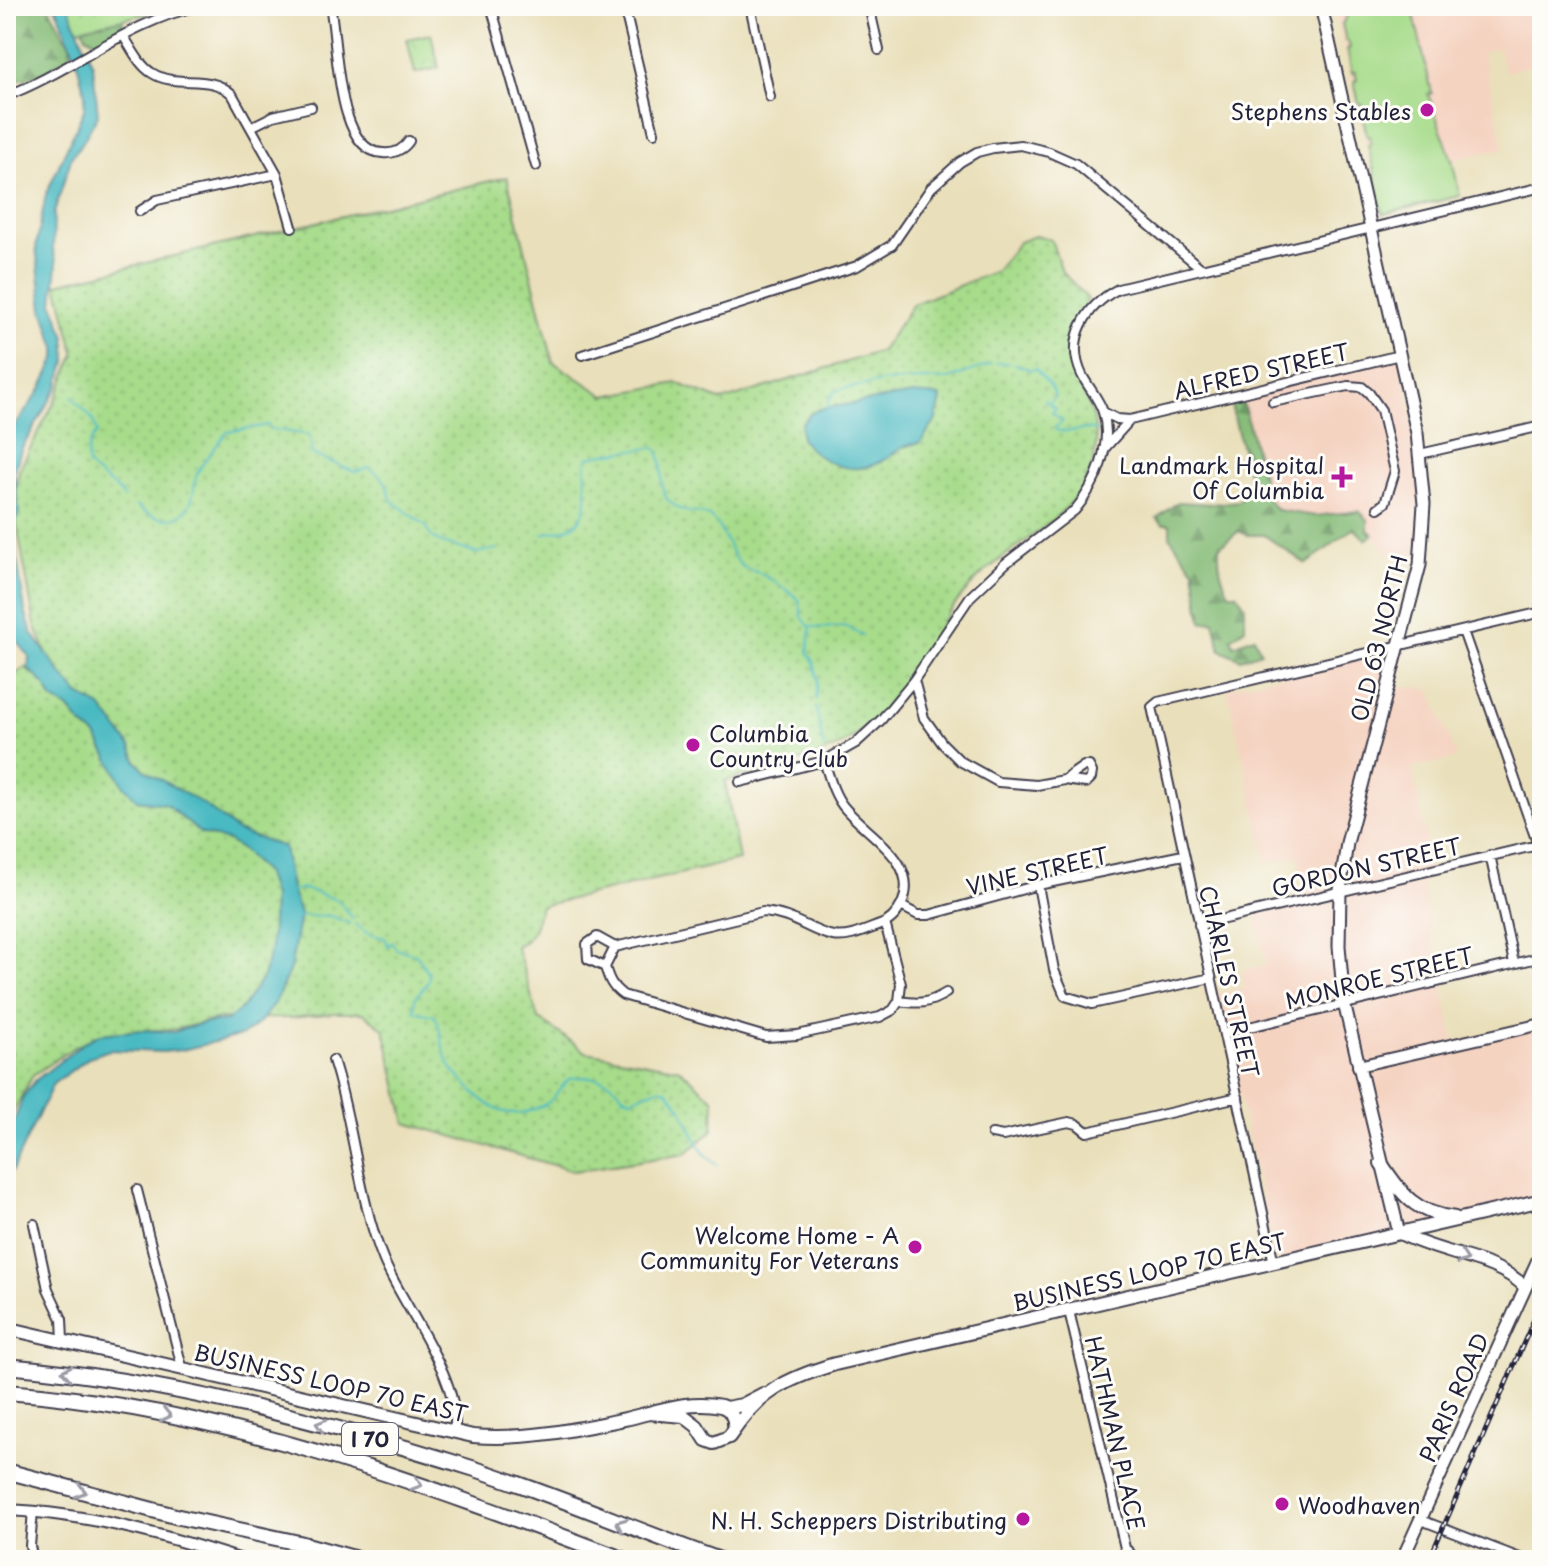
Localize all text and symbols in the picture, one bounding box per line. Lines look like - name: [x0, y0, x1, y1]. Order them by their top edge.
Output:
- place label: Stephens Stables: [1231, 94, 1411, 127]
- marker: Stephens Stables: [1418, 101, 1436, 119]
- street label: ALFRED STREET: [1170, 334, 1352, 406]
- place label: Landmark Hospital Of Columbia: [1119, 448, 1325, 506]
- marker: Landmark Hospital Of Columbia: [1331, 466, 1353, 488]
- street label: OLD 63 NORTH: [1341, 551, 1415, 725]
- place label: Columbia Country Club: [709, 716, 848, 774]
- marker: Columbia Country Club: [684, 736, 702, 754]
- street label: GORDON STREET: [1268, 828, 1464, 904]
- street label: VINE STREET: [963, 838, 1111, 902]
- street label: CHARLES STREET: [1192, 882, 1268, 1080]
- street label: MONROE STREET: [1281, 938, 1477, 1016]
- place label: Welcome Home - A Community For Veterans: [640, 1218, 899, 1276]
- street label: BUSINESS LOOP 70 EAST: [1009, 1223, 1290, 1319]
- marker: Welcome Home - A Community For Veterans: [906, 1238, 924, 1256]
- one-way arrow: [1456, 1249, 1470, 1265]
- street label: PARIS ROAD: [1410, 1327, 1496, 1467]
- street label: HATHMAN PLACE: [1078, 1333, 1154, 1533]
- street label: BUSINESS LOOP 70 EAST: [191, 1334, 472, 1430]
- one-way arrow: [60, 1365, 73, 1382]
- one-way arrow: [159, 1406, 172, 1423]
- one-way arrow: [315, 1417, 329, 1434]
- road number: I 70: [342, 1423, 398, 1455]
- one-way arrow: [409, 1475, 423, 1491]
- one-way arrow: [74, 1482, 88, 1498]
- place label: Woodhaven: [1298, 1488, 1420, 1521]
- marker: Woodhaven: [1273, 1495, 1291, 1513]
- place label: N. H. Scheppers Distributing: [711, 1503, 1007, 1536]
- marker: N. H. Scheppers Distributing: [1014, 1510, 1032, 1528]
- one-way arrow: [615, 1517, 629, 1534]

